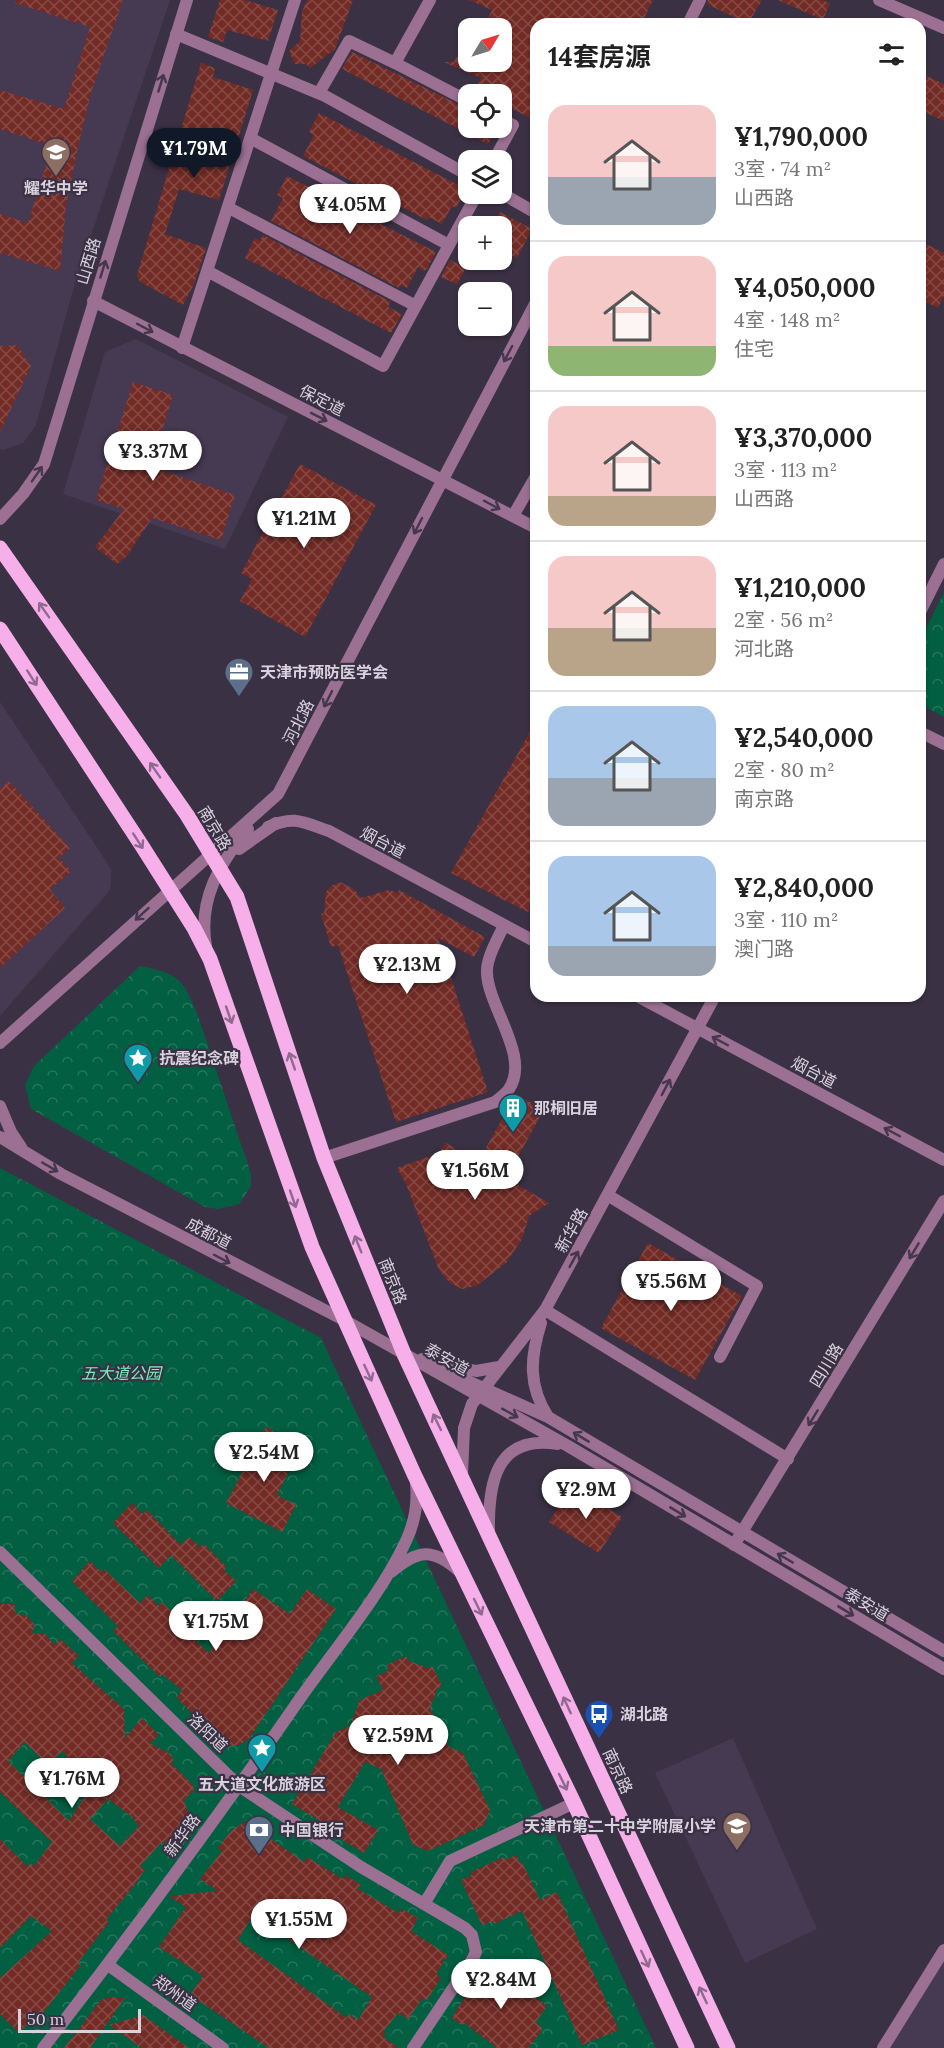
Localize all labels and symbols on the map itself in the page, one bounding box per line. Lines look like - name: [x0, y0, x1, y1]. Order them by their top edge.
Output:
- north arrow: [458, 18, 512, 72]
- one-way arrow: [156, 74, 167, 93]
- pin: ¥1.79M: [145, 128, 243, 179]
- school or university icon: 耀华中学: [40, 136, 72, 178]
- place label: 耀华中学: [24, 178, 88, 198]
- pin: ¥4.05M: [301, 184, 399, 235]
- street label: 山西路: [71, 235, 105, 287]
- one-way arrow: [98, 260, 109, 279]
- one-way arrow: [136, 322, 153, 334]
- one-way arrow: [502, 344, 513, 362]
- street label: 保定道: [296, 380, 348, 420]
- one-way arrow: [309, 411, 327, 423]
- pin: ¥3.37M: [104, 431, 202, 482]
- one-way arrow: [31, 467, 43, 483]
- pin: ¥1.21M: [255, 498, 353, 549]
- one-way arrow: [483, 500, 501, 511]
- one-way arrow: [412, 517, 423, 535]
- one-way arrow: [38, 602, 50, 618]
- office icon: 天津市预防医学会: [223, 656, 255, 698]
- place label: 天津市预防医学会: [260, 662, 388, 682]
- one-way arrow: [26, 669, 38, 686]
- one-way arrow: [322, 690, 333, 708]
- street label: 河北路: [278, 696, 318, 748]
- one-way arrow: [149, 762, 161, 779]
- street label: 南京路: [194, 802, 236, 854]
- street label: 烟台道: [357, 822, 409, 862]
- one-way arrow: [133, 832, 145, 849]
- one-way arrow: [135, 907, 150, 921]
- pin: ¥2.13M: [358, 944, 456, 995]
- one-way arrow: [224, 1005, 235, 1024]
- one-way arrow: [712, 1034, 730, 1046]
- place icon: 抗震纪念碑: [122, 1042, 154, 1084]
- place label: 抗震纪念碑: [159, 1048, 239, 1068]
- one-way arrow: [285, 1052, 296, 1071]
- street label: 烟台道: [788, 1052, 840, 1092]
- one-way arrow: [661, 1079, 672, 1097]
- building icon: 那桐旧居: [497, 1092, 529, 1134]
- place label: 那桐旧居: [534, 1098, 598, 1118]
- one-way arrow: [884, 1126, 902, 1137]
- pin: ¥1.56M: [426, 1150, 524, 1201]
- one-way arrow: [41, 1161, 58, 1173]
- one-way arrow: [288, 1189, 299, 1208]
- street label: 新华路: [551, 1204, 591, 1256]
- street label: 成都道: [183, 1213, 235, 1253]
- one-way arrow: [352, 1235, 363, 1254]
- one-way arrow: [907, 1242, 919, 1259]
- one-way arrow: [568, 1251, 580, 1268]
- one-way arrow: [213, 1254, 231, 1265]
- street label: 南京路: [375, 1255, 411, 1307]
- pin: ¥5.56M: [622, 1261, 720, 1312]
- street label: 泰安道: [421, 1339, 473, 1379]
- street label: 四川路: [805, 1339, 847, 1391]
- park label: 五大道公园: [81, 1363, 163, 1383]
- one-way arrow: [363, 1364, 374, 1382]
- one-way arrow: [501, 1407, 518, 1419]
- one-way arrow: [806, 1409, 818, 1426]
- one-way arrow: [430, 1414, 442, 1432]
- one-way arrow: [573, 1430, 590, 1442]
- pin: ¥2.54M: [215, 1432, 313, 1483]
- pin: ¥2.9M: [544, 1469, 628, 1520]
- one-way arrow: [669, 1506, 686, 1518]
- one-way arrow: [777, 1551, 794, 1563]
- street label: 泰安道: [841, 1583, 893, 1625]
- one-way arrow: [472, 1597, 484, 1615]
- pin: ¥1.75M: [167, 1601, 265, 1652]
- one-way arrow: [837, 1606, 854, 1618]
- one-way arrow: [560, 1696, 572, 1714]
- bus stop icon: 湖北路: [583, 1698, 615, 1740]
- place label: 湖北路: [620, 1704, 668, 1724]
- street label: 洛阳道: [184, 1708, 232, 1756]
- pin: ¥2.59M: [349, 1715, 447, 1766]
- place icon: 五大道文化旅游区: [246, 1732, 278, 1774]
- street label: 南京路: [599, 1745, 637, 1797]
- pin: ¥1.76M: [23, 1758, 121, 1809]
- one-way arrow: [558, 1772, 570, 1790]
- place label: 五大道文化旅游区: [198, 1774, 326, 1794]
- street label: 新华路: [160, 1810, 204, 1860]
- school or university icon: 天津市第二十中学附属小学: [721, 1810, 753, 1852]
- bank icon: 中国银行: [243, 1814, 275, 1856]
- place label: 天津市第二十中学附属小学: [524, 1816, 716, 1836]
- place label: 中国银行: [280, 1820, 344, 1840]
- pin: ¥1.55M: [250, 1899, 348, 1950]
- one-way arrow: [640, 1949, 652, 1967]
- pin: ¥2.84M: [452, 1959, 550, 2010]
- street label: 郑州道: [150, 1971, 200, 2015]
- one-way arrow: [697, 1987, 709, 2005]
- scale bar: [18, 2006, 141, 2034]

